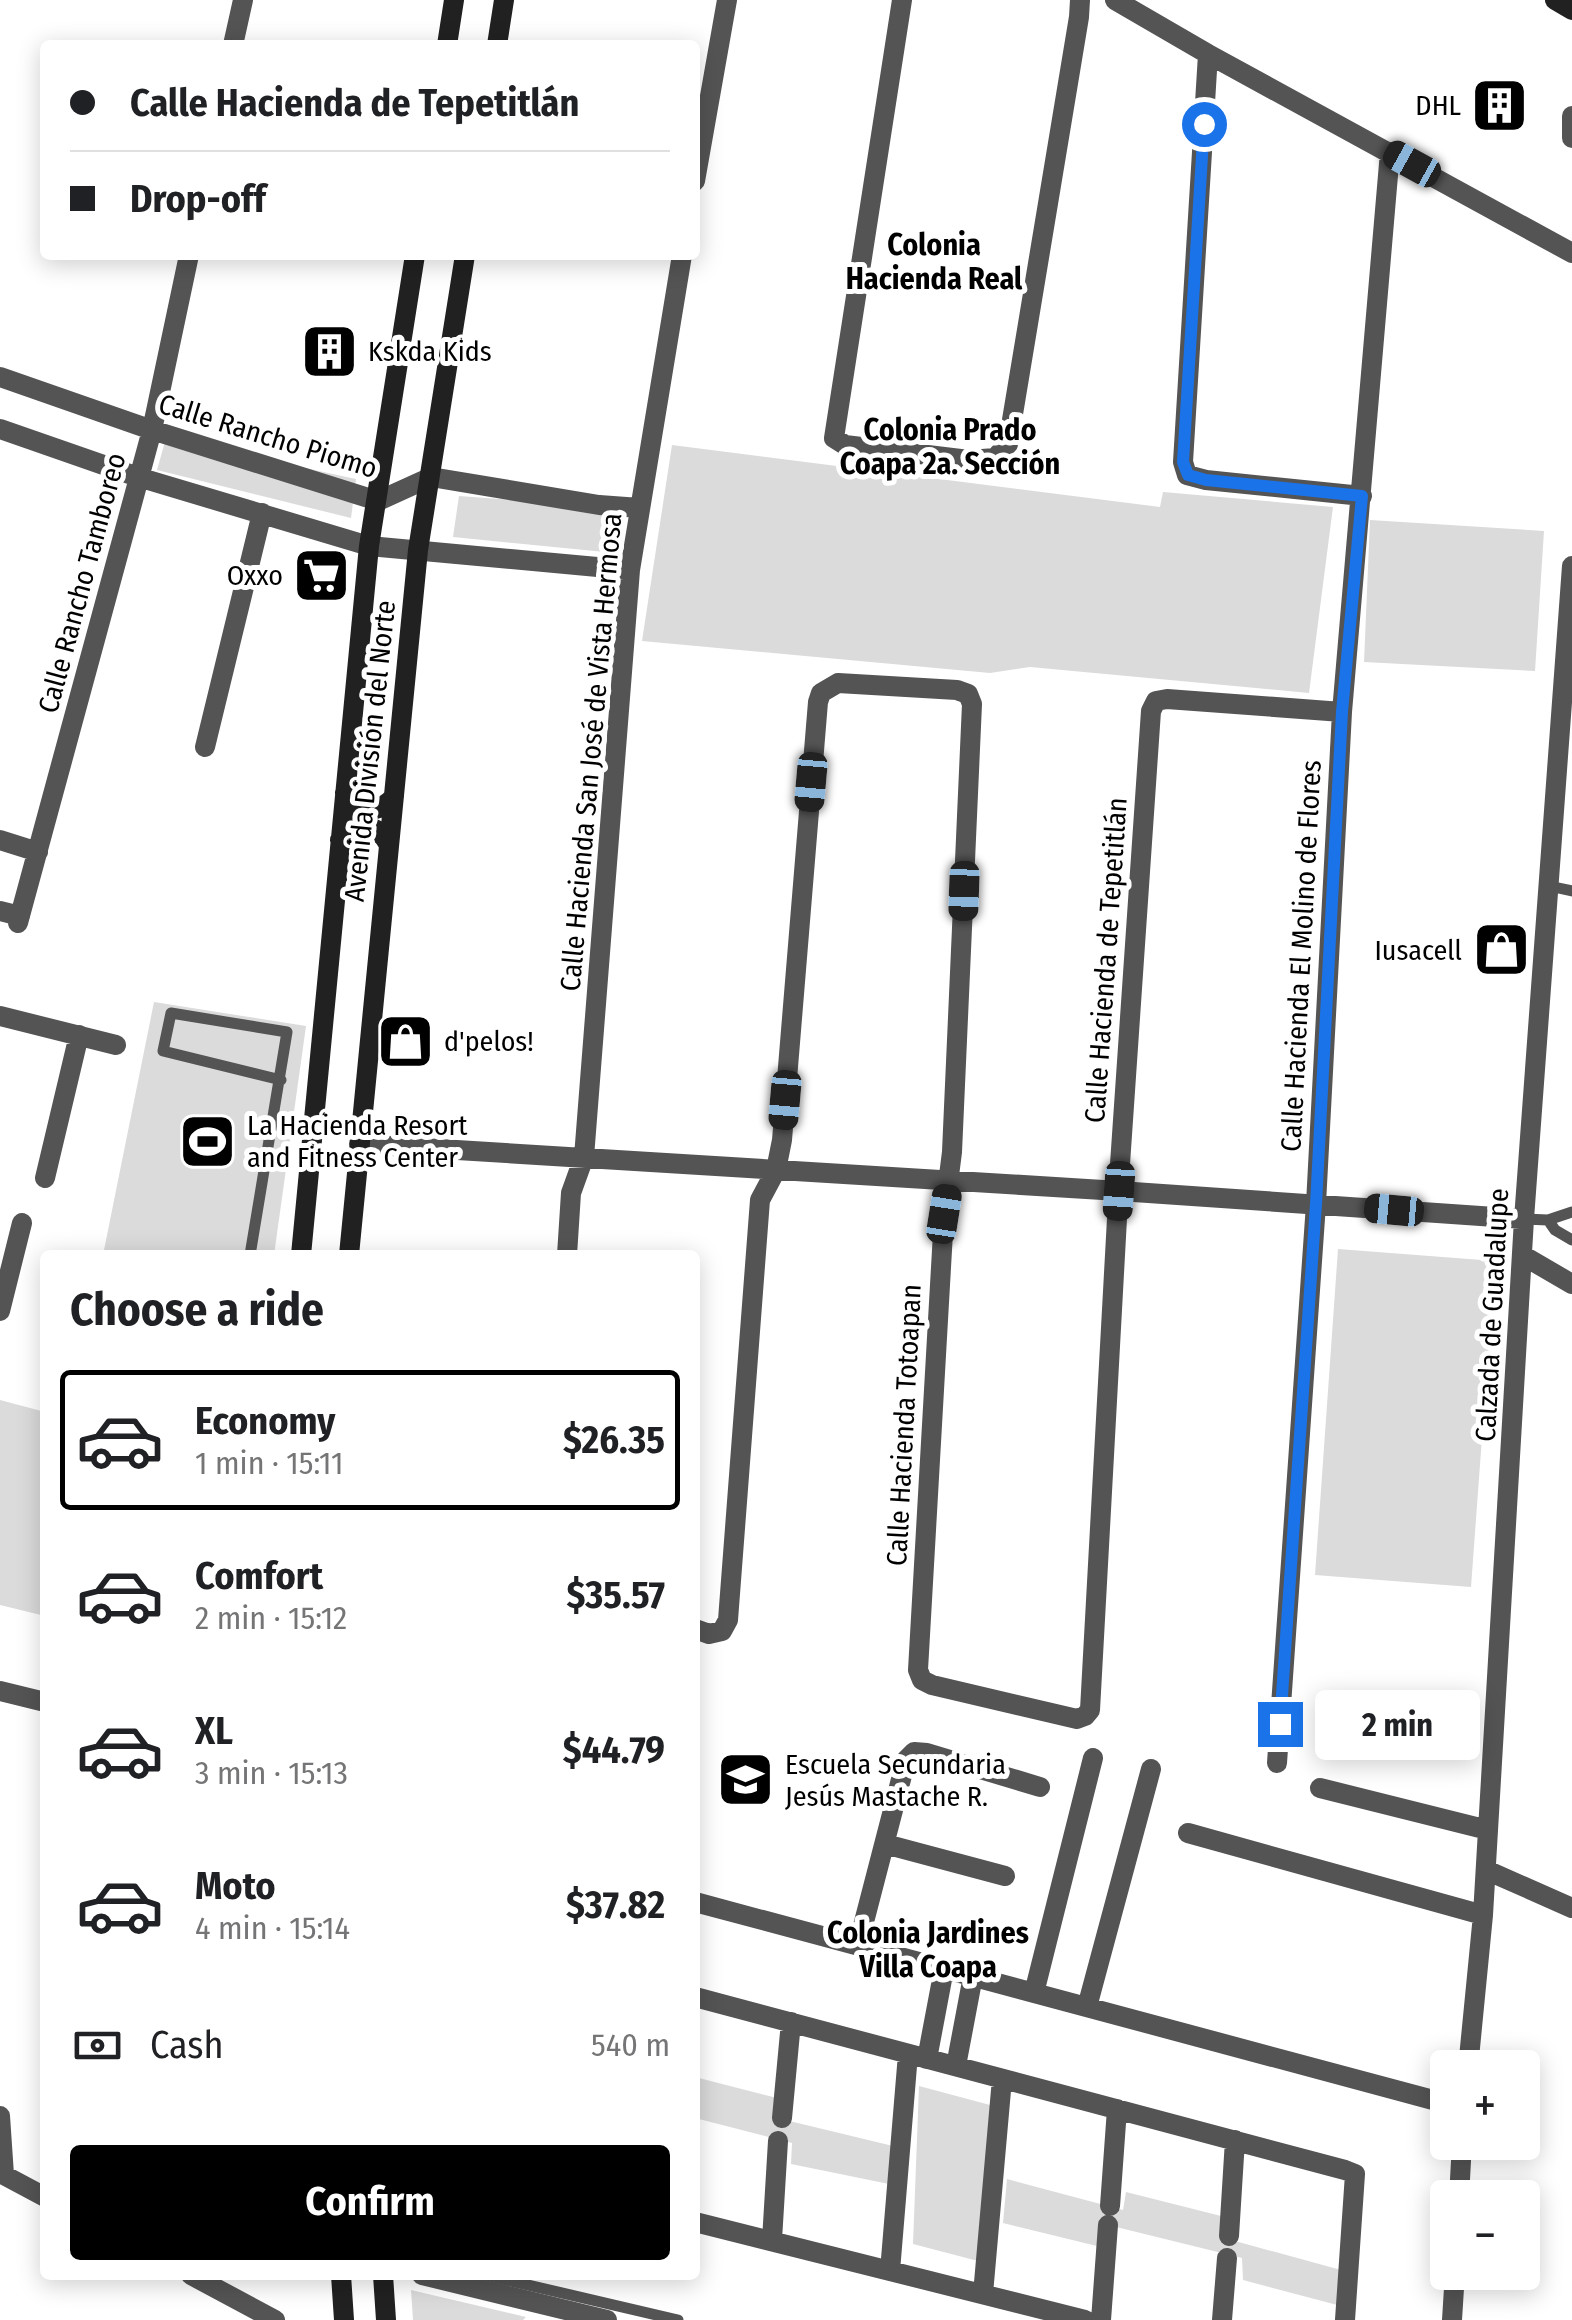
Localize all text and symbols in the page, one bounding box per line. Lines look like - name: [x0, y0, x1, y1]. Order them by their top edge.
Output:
- building icon: DHL: [1470, 75, 1530, 135]
- text: Calle Hacienda de Tepetitlán: [130, 80, 579, 126]
- place label: DHL: [1415, 89, 1462, 122]
- route start: [1182, 102, 1227, 147]
- car: [1378, 136, 1446, 192]
- text: Drop-off: [130, 176, 266, 222]
- district label: Colonia Hacienda Real: [846, 227, 1023, 297]
- building icon: Kskda Kids: [299, 321, 359, 381]
- place label: Kskda Kids: [368, 335, 492, 368]
- street label: Calle Rancho Piomo: [155, 387, 381, 485]
- district label: Colonia Prado Coapa 2a. Sección: [840, 412, 1060, 482]
- street label: Calle Rancho Tamboreo: [31, 449, 133, 717]
- street label: Calle Hacienda San José de Vista Hermosa: [554, 511, 628, 993]
- supermarket icon: Oxxo: [292, 545, 352, 605]
- place label: Oxxo: [227, 559, 283, 592]
- street label: Avenida División del Norte: [338, 599, 402, 903]
- car: [793, 751, 829, 813]
- street label: Calle Hacienda El Molino de Flores: [1274, 759, 1328, 1153]
- street label: Calle Hacienda de Tepetitlán: [1078, 796, 1134, 1124]
- car: [948, 860, 980, 922]
- shop icon: Iusacell: [1471, 920, 1531, 980]
- place label: Iusacell: [1374, 934, 1462, 967]
- shop icon: d'pelos!: [375, 1011, 435, 1071]
- place label: d'pelos!: [444, 1025, 534, 1058]
- car: [767, 1069, 803, 1131]
- place label: La Hacienda Resort and Fitness Center: [247, 1109, 468, 1174]
- sports icon: La Hacienda Resort and Fitness Center: [178, 1111, 238, 1171]
- car: [1102, 1160, 1136, 1222]
- car: [924, 1182, 964, 1246]
- street label: Calzada de Guadalupe: [1469, 1187, 1515, 1443]
- car: [1363, 1192, 1425, 1228]
- text: Choose a ride: [70, 1283, 324, 1337]
- street label: Calle Hacienda Totoapan: [880, 1283, 928, 1567]
- icon: car: [75, 1395, 165, 1485]
- text: Economy: [195, 1398, 335, 1444]
- text: $26.35: [563, 1417, 665, 1463]
- text: 1 min · 15:11: [195, 1444, 344, 1482]
- icon: car: [75, 1550, 165, 1640]
- text: Comfort: [195, 1553, 323, 1599]
- text: $35.57: [566, 1572, 665, 1618]
- text: 2 min · 15:12: [195, 1599, 347, 1637]
- callout: 2 min: [1315, 1689, 1480, 1759]
- route end: [1258, 1702, 1303, 1747]
- icon: car: [75, 1705, 165, 1795]
- text: 2 min: [1362, 1706, 1433, 1744]
- text: XL: [195, 1708, 233, 1754]
- text: $44.79: [563, 1727, 665, 1773]
- place label: Escuela Secundaria Jesús Mastache R.: [785, 1748, 1006, 1813]
- school or university icon: Escuela Secundaria Jesús Mastache R.: [716, 1750, 776, 1810]
- text: 3 min · 15:13: [195, 1754, 348, 1792]
- icon: car: [75, 1860, 165, 1950]
- text: Moto: [195, 1863, 276, 1909]
- text: $37.82: [566, 1882, 665, 1928]
- text: 4 min · 15:14: [195, 1909, 350, 1947]
- district label: Colonia Jardines Villa Coapa: [827, 1915, 1029, 1985]
- icon: cash: [70, 2018, 125, 2073]
- text: Cash: [150, 2022, 224, 2068]
- text: 540 m: [591, 2026, 670, 2064]
- map controls: [1430, 2050, 1540, 2290]
- button: +: [1430, 2050, 1540, 2160]
- button: Confirm: [70, 2145, 670, 2260]
- button: −: [1430, 2180, 1540, 2290]

